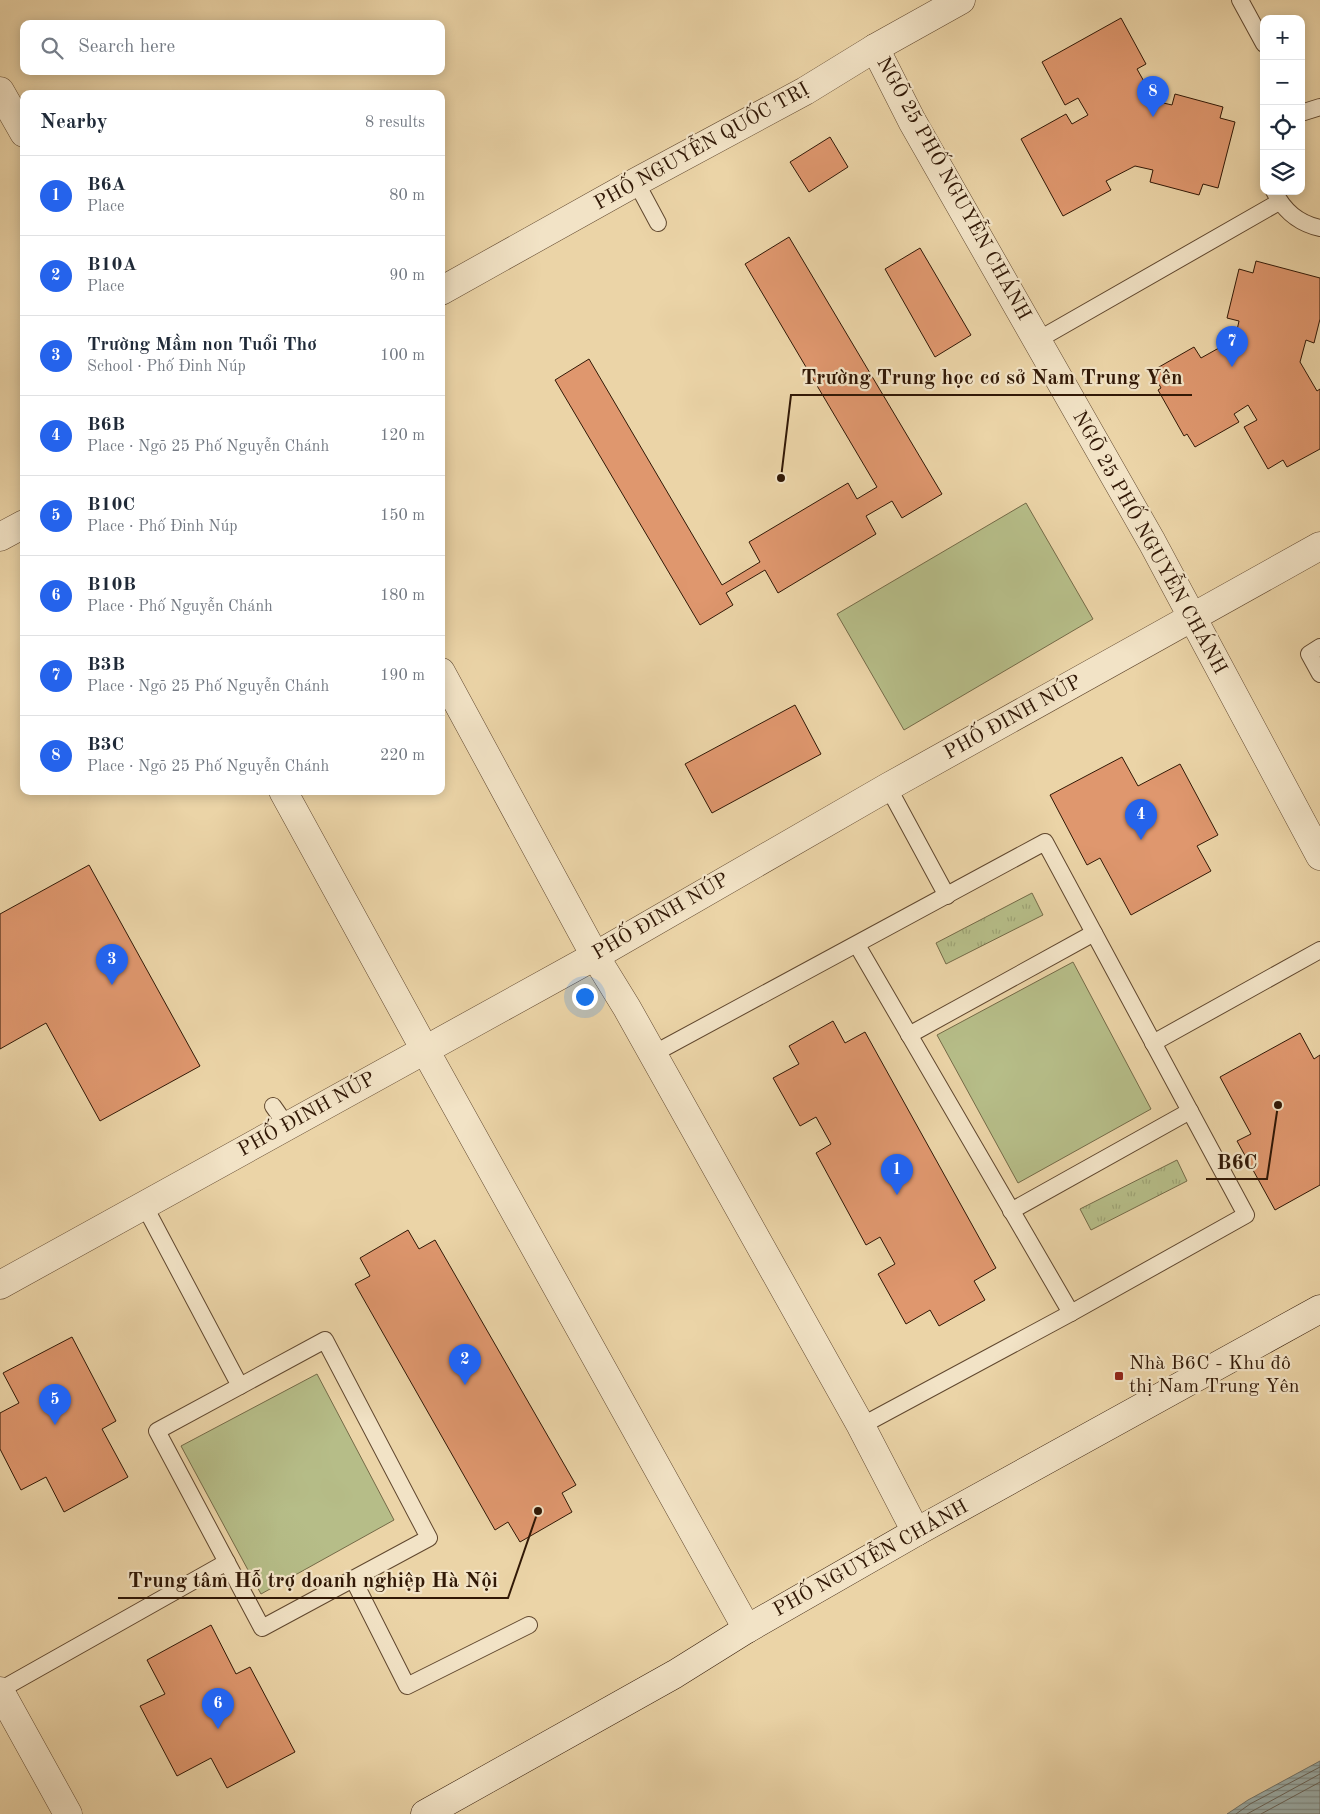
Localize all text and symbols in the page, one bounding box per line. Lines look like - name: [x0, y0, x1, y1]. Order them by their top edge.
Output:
- map controls: [1260, 15, 1305, 195]
- button: +: [1260, 15, 1305, 60]
- search box: [20, 20, 445, 75]
- icon: search: [38, 34, 66, 62]
- text: Search here: [78, 38, 175, 57]
- street label: NGÕ 25 PHỐ NGUYỄN CHÁNH: [872, 51, 1039, 324]
- button: −: [1260, 60, 1305, 105]
- street label: PHỐ NGUYỄN QUỐC TRỊ: [588, 74, 813, 214]
- pin: 8: [1137, 76, 1169, 117]
- button: locate: [1260, 105, 1305, 150]
- text: Nearby: [40, 112, 108, 133]
- text: 8 results: [365, 115, 425, 131]
- button: layers: [1260, 150, 1305, 195]
- text: B6A: [87, 176, 126, 195]
- text: 1: [51, 188, 61, 204]
- text: 80 m: [389, 188, 425, 204]
- text: Place: [87, 199, 124, 215]
- text: B10A: [87, 256, 137, 275]
- text: 2: [51, 268, 61, 284]
- text: 90 m: [389, 268, 425, 284]
- text: Place: [87, 279, 124, 295]
- pin: 7: [1216, 326, 1248, 367]
- text: Trường Mầm non Tuổi Thơ: [87, 336, 317, 355]
- text: 3: [51, 348, 61, 364]
- text: 100 m: [380, 348, 425, 364]
- text: School · Phố Đinh Núp: [87, 359, 246, 375]
- callout: Trường Trung học cơ sở Nam Trung Yên: [791, 359, 1192, 395]
- text: Trường Trung học cơ sở Nam Trung Yên: [801, 368, 1183, 389]
- street label: NGÕ 25 PHỐ NGUYỄN CHÁNH: [1068, 405, 1235, 678]
- text: B6B: [87, 416, 125, 435]
- text: 4: [51, 428, 61, 444]
- text: 120 m: [380, 428, 425, 444]
- text: Place · Ngõ 25 Phố Nguyễn Chánh: [87, 439, 329, 455]
- text: B10C: [87, 496, 135, 515]
- text: 5: [51, 508, 61, 524]
- text: 150 m: [380, 508, 425, 524]
- text: Place · Phố Đinh Núp: [87, 519, 237, 535]
- text: B10B: [87, 576, 136, 595]
- text: 6: [51, 588, 61, 604]
- text: 180 m: [380, 588, 425, 604]
- text: Place · Phố Nguyễn Chánh: [87, 599, 273, 615]
- text: B3B: [87, 656, 125, 675]
- text: 7: [51, 668, 61, 684]
- text: 190 m: [380, 668, 425, 684]
- street label: PHỐ ĐINH NÚP: [939, 668, 1085, 764]
- text: Place · Ngõ 25 Phố Nguyễn Chánh: [87, 679, 329, 695]
- text: B3C: [87, 736, 124, 755]
- text: 8: [51, 748, 61, 764]
- text: 220 m: [380, 748, 425, 764]
- text: Place · Ngõ 25 Phố Nguyễn Chánh: [87, 759, 329, 775]
- pin: 4: [1125, 799, 1157, 840]
- street label: PHỐ ĐINH NÚP: [587, 866, 732, 964]
- pin: 3: [96, 944, 128, 985]
- your location: [572, 984, 598, 1010]
- street label: PHỐ ĐINH NÚP: [233, 1065, 379, 1161]
- callout: B6C: [1206, 1143, 1267, 1179]
- text: B6C: [1217, 1153, 1257, 1174]
- pin: 1: [881, 1154, 913, 1195]
- pin: 2: [449, 1344, 481, 1385]
- place label: Nhà B6C - Khu đô thị Nam Trung Yên: [1129, 1354, 1300, 1397]
- marker: Nhà B6C - Khu đô thị Nam Trung Yên: [1113, 1370, 1125, 1382]
- pin: 5: [39, 1384, 71, 1425]
- street label: PHỐ NGUYỄN CHÁNH: [767, 1492, 972, 1621]
- callout: Trung tâm Hỗ trợ doanh nghiệp Hà Nội: [118, 1562, 508, 1598]
- text: Trung tâm Hỗ trợ doanh nghiệp Hà Nội: [128, 1569, 498, 1592]
- pin: 6: [202, 1688, 234, 1729]

